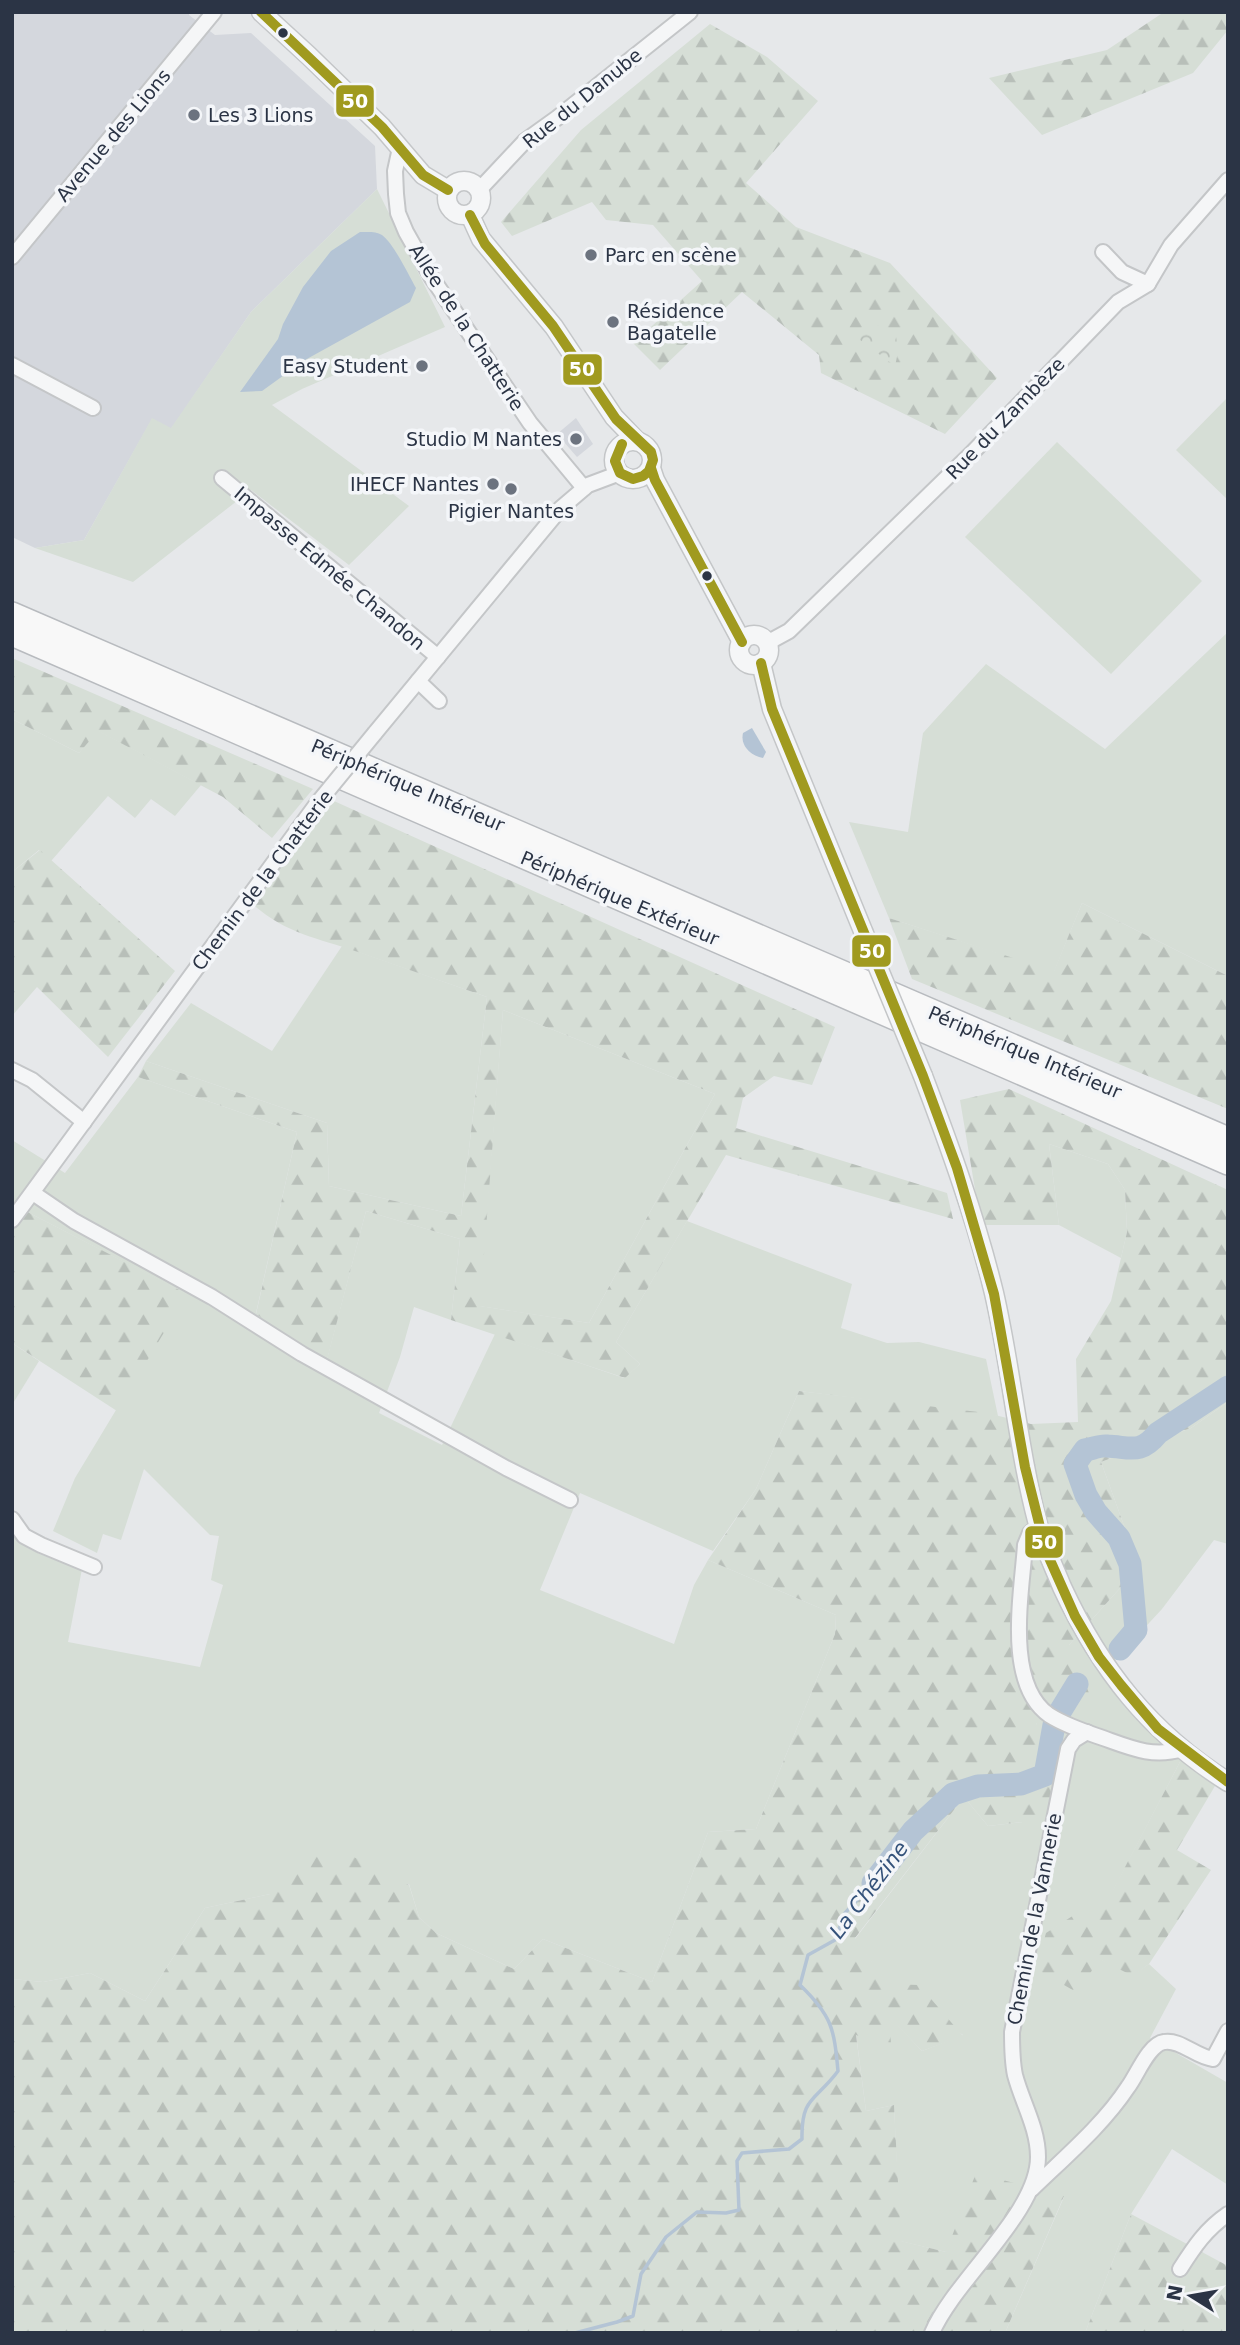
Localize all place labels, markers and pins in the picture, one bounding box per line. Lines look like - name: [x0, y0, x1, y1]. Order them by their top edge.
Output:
- unlabelled marker: [276, 26, 290, 40]
- place label: Les 3 Lions: [208, 104, 313, 126]
- marker: Les 3 Lions: [186, 107, 202, 123]
- place label: Parc en scène: [605, 244, 737, 266]
- marker: Parc en scène: [583, 247, 599, 263]
- place label: Résidence Bagatelle: [627, 300, 724, 344]
- marker: Résidence Bagatelle: [605, 314, 621, 330]
- place label: Easy Student: [282, 355, 408, 377]
- marker: Easy Student: [414, 358, 430, 374]
- place label: Studio M Nantes: [406, 428, 562, 450]
- marker: Studio M Nantes: [568, 431, 584, 447]
- place label: IHECF Nantes: [350, 473, 479, 495]
- marker: IHECF Nantes: [485, 476, 501, 492]
- marker: Pigier Nantes: [503, 481, 519, 497]
- place label: Pigier Nantes: [448, 500, 574, 522]
- unlabelled marker: [700, 569, 714, 583]

